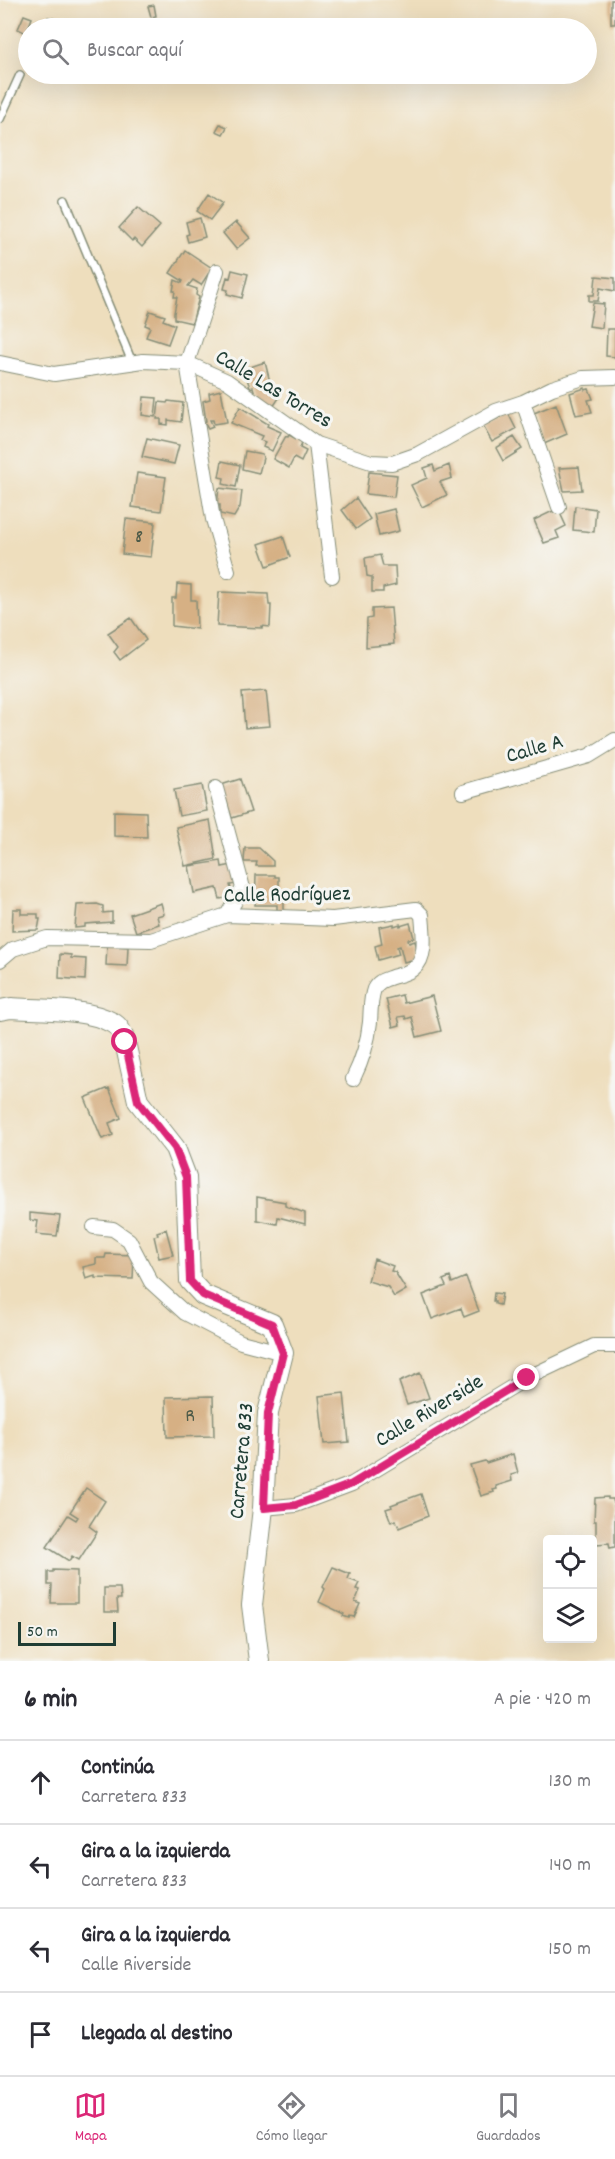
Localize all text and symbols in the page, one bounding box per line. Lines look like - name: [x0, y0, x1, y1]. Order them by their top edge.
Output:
- search box: [18, 18, 597, 84]
- icon: search: [39, 35, 72, 68]
- text: Buscar aquí: [87, 36, 182, 67]
- street label: Calle Las Torres: [208, 343, 338, 437]
- house number: 8: [135, 524, 143, 552]
- street label: Calle A: [503, 727, 567, 773]
- street label: Calle Rodríguez: [223, 879, 351, 913]
- route start: [111, 1028, 137, 1054]
- route end: [513, 1364, 539, 1390]
- street label: Calle Riverside: [370, 1367, 490, 1457]
- street label: Carretera 833: [222, 1401, 264, 1521]
- house number: R: [185, 1403, 195, 1431]
- map controls: [543, 1535, 597, 1643]
- button: locate: [543, 1535, 597, 1589]
- button: layers: [543, 1589, 597, 1643]
- scale bar: [18, 1619, 116, 1646]
- text: 50 m: [27, 1621, 58, 1644]
- text: 6 min: [24, 1682, 77, 1719]
- text: A pie · 420 m: [494, 1686, 591, 1714]
- text: Continúa: [81, 1753, 154, 1784]
- icon: ahead: [24, 1766, 57, 1799]
- text: 130 m: [549, 1768, 591, 1796]
- text: Carretera 833: [81, 1784, 187, 1812]
- text: Gira a la izquierda: [81, 1837, 230, 1868]
- icon: left: [24, 1850, 57, 1883]
- text: 140 m: [549, 1852, 591, 1880]
- text: Carretera 833: [81, 1868, 187, 1896]
- text: Gira a la izquierda: [81, 1921, 230, 1952]
- icon: left: [24, 1934, 57, 1967]
- text: 150 m: [548, 1936, 591, 1964]
- text: Calle Riverside: [81, 1952, 191, 1980]
- icon: arrive: [24, 2018, 57, 2051]
- text: Llegada al destino: [81, 2019, 233, 2050]
- tab: Mapa: [74, 2089, 107, 2148]
- tab: Cómo llegar: [256, 2089, 328, 2148]
- tab: Guardados: [476, 2089, 541, 2148]

